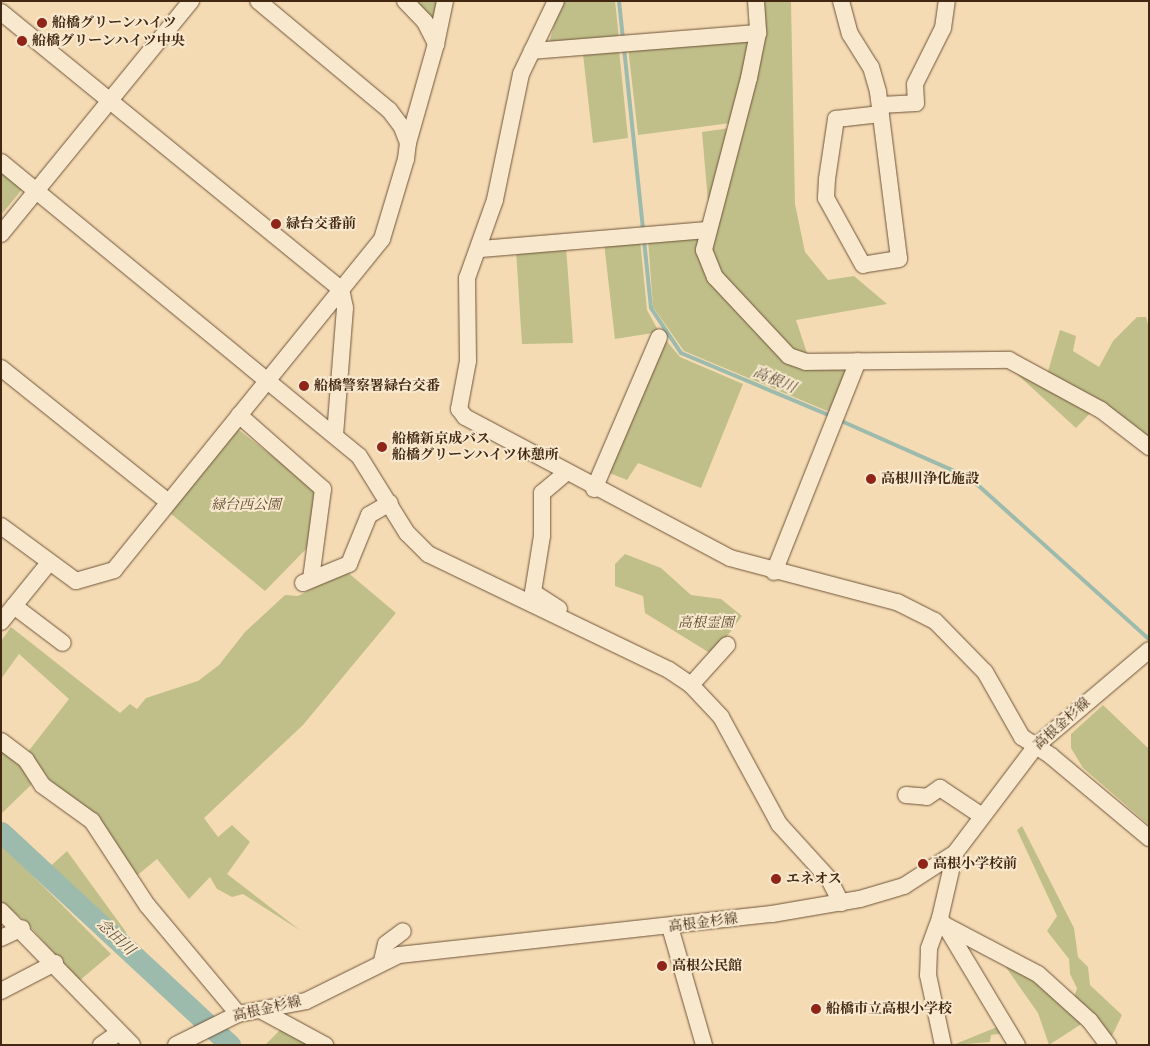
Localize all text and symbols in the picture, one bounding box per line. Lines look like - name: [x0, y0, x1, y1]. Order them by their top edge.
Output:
- place label: 船橋グリーンハイツ: [52, 15, 178, 31]
- marker: 船橋グリーンハイツ: [36, 17, 48, 29]
- place label: 船橋グリーンハイツ中央: [32, 33, 186, 49]
- marker: 船橋グリーンハイツ中央: [16, 35, 28, 47]
- place label: 緑台交番前: [286, 216, 356, 232]
- marker: 緑台交番前: [270, 218, 282, 230]
- water label: 高根川: [750, 364, 798, 398]
- place label: 船橋警察署緑台交番: [314, 378, 440, 394]
- marker: 船橋警察署緑台交番: [298, 380, 310, 392]
- place label: 船橋新京成バス 船橋グリーンハイツ休憩所: [392, 431, 560, 464]
- marker: 船橋新京成バス 船橋グリーンハイツ休憩所: [376, 441, 388, 453]
- place label: 高根川浄化施設: [881, 471, 979, 487]
- marker: 高根川浄化施設: [865, 473, 877, 485]
- park label: 緑台西公園: [211, 497, 281, 513]
- park label: 高根霊園: [678, 615, 734, 631]
- street label: 高根金杉線: [1030, 694, 1094, 754]
- place label: 高根小学校前: [933, 856, 1017, 872]
- marker: 高根小学校前: [917, 858, 929, 870]
- place label: エネオス: [786, 871, 842, 887]
- marker: エネオス: [770, 873, 782, 885]
- street label: 高根金杉線: [667, 910, 739, 936]
- water label: 念田川: [92, 916, 138, 960]
- place label: 高根公民館: [672, 958, 742, 974]
- marker: 高根公民館: [656, 960, 668, 972]
- street label: 高根金杉線: [231, 993, 303, 1025]
- place label: 船橋市立高根小学校: [826, 1001, 952, 1017]
- marker: 船橋市立高根小学校: [810, 1003, 822, 1015]

